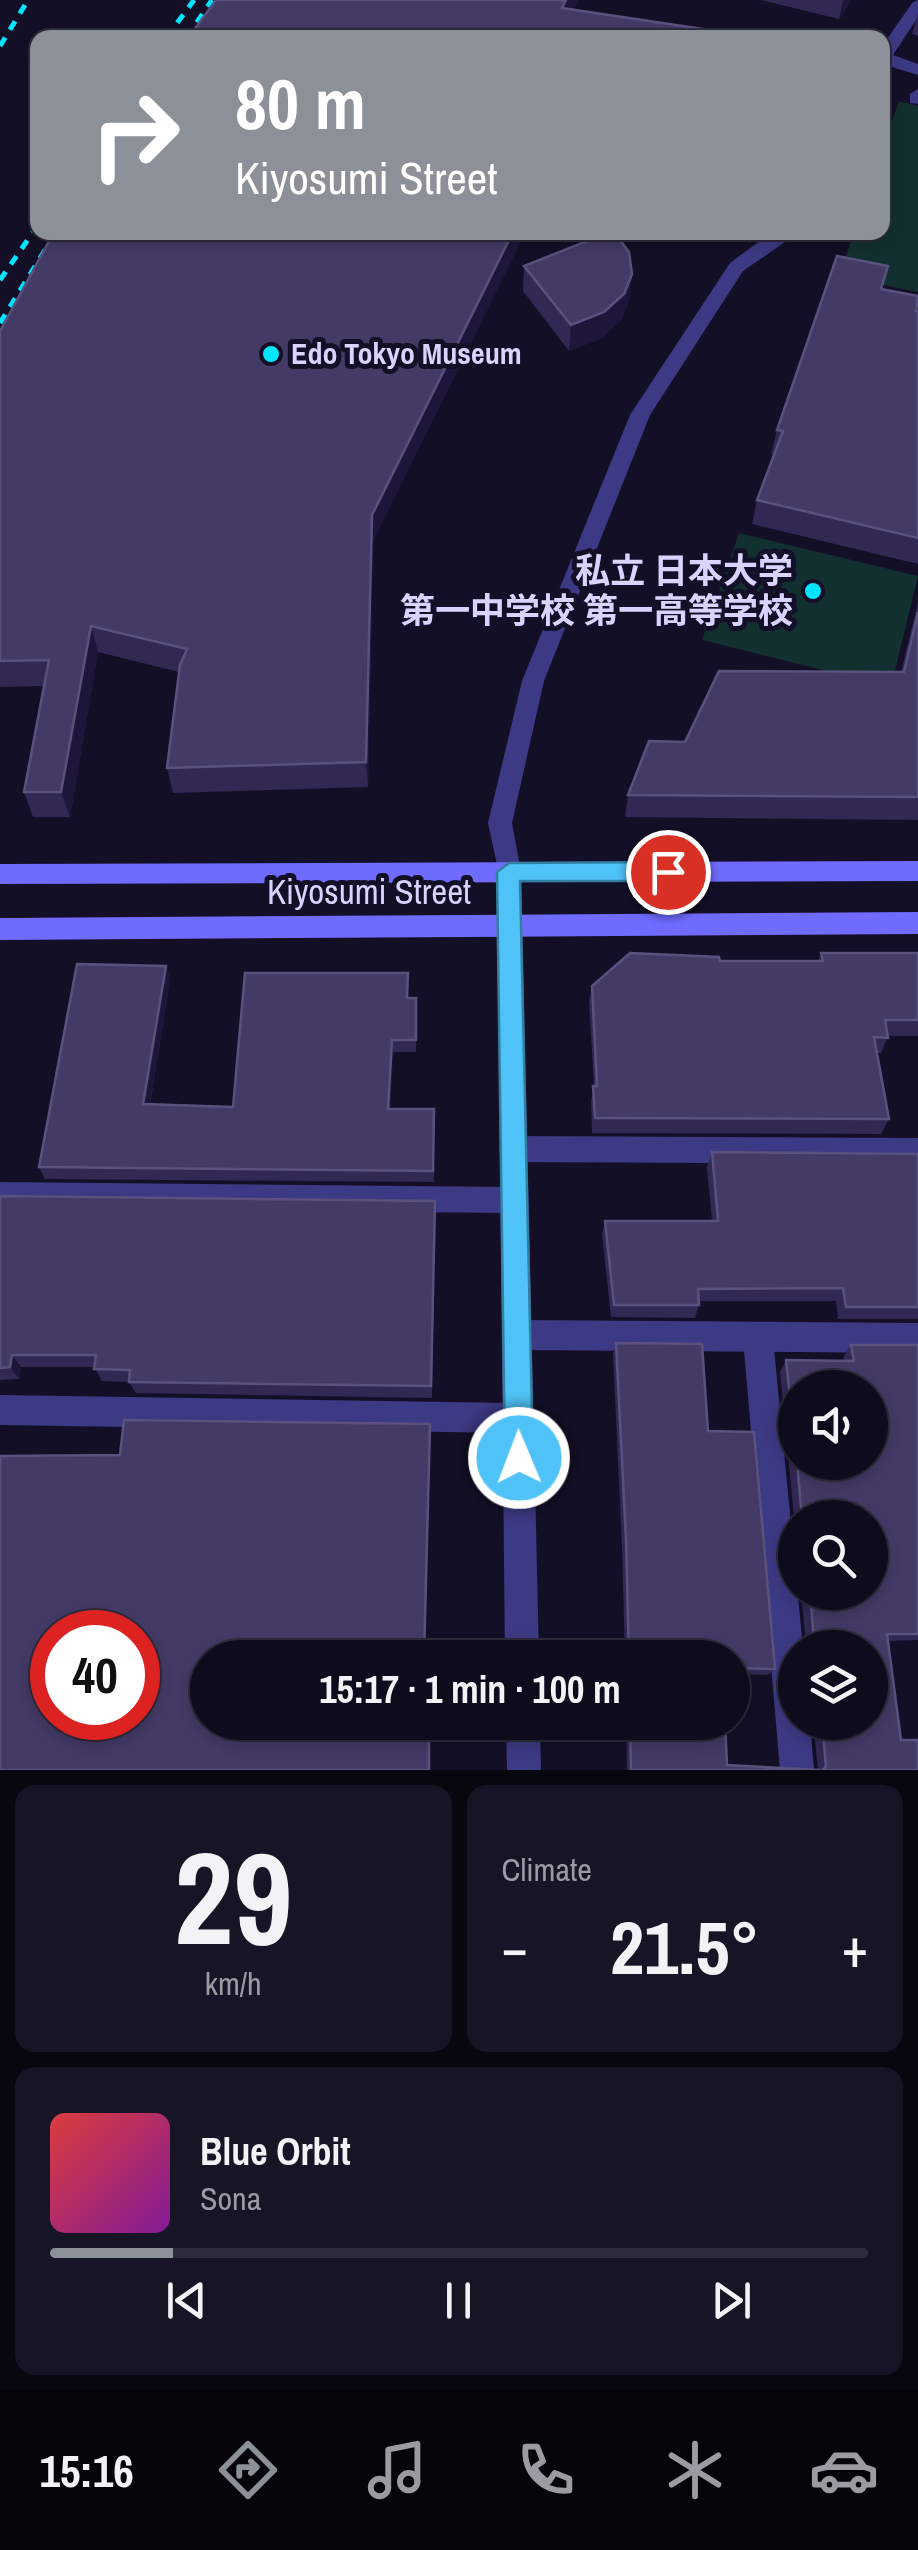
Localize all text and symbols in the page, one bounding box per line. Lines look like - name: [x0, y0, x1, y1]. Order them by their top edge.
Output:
- text: 80 m: [235, 57, 366, 151]
- icon: right: [70, 70, 200, 200]
- text: Kiyosumi Street: [235, 147, 498, 208]
- place label: Edo Tokyo Museum: [291, 333, 522, 373]
- marker: Edo Tokyo Museum: [260, 343, 282, 365]
- place label: 私立 日本大学 第一中学校 第一高等学校: [400, 547, 793, 634]
- marker: 私立 日本大学 第一中学校 第一高等学校: [802, 580, 824, 602]
- pin: [626, 830, 711, 915]
- icon: arrive: [641, 845, 696, 900]
- street label: Kiyosumi Street: [267, 868, 471, 915]
- map controls: [778, 1370, 888, 1740]
- button: sound: [778, 1370, 888, 1480]
- position arrow: [467, 1406, 571, 1510]
- button: search: [778, 1500, 888, 1610]
- speed limit sign: 40: [30, 1610, 160, 1740]
- button: layers: [778, 1630, 888, 1740]
- text: 15:17 · 1 min · 100 m: [319, 1664, 621, 1715]
- text: 29: [174, 1809, 293, 1985]
- text: Climate: [502, 1848, 592, 1891]
- text: 21.5°: [610, 1896, 760, 1997]
- text: −: [502, 1910, 528, 1984]
- text: +: [842, 1910, 868, 1984]
- text: km/h: [205, 1962, 262, 2005]
- text: Blue Orbit: [200, 2126, 351, 2177]
- text: Sona: [200, 2177, 261, 2220]
- icon: previous: [159, 2273, 214, 2328]
- icon: pause: [431, 2273, 486, 2328]
- icon: next: [704, 2273, 759, 2328]
- icon: directions: [213, 2435, 283, 2505]
- icon: music: [362, 2435, 432, 2505]
- icon: phone: [511, 2435, 581, 2505]
- icon: climate: [660, 2435, 730, 2505]
- icon: car: [809, 2435, 879, 2505]
- text: 15:16: [39, 2440, 134, 2501]

